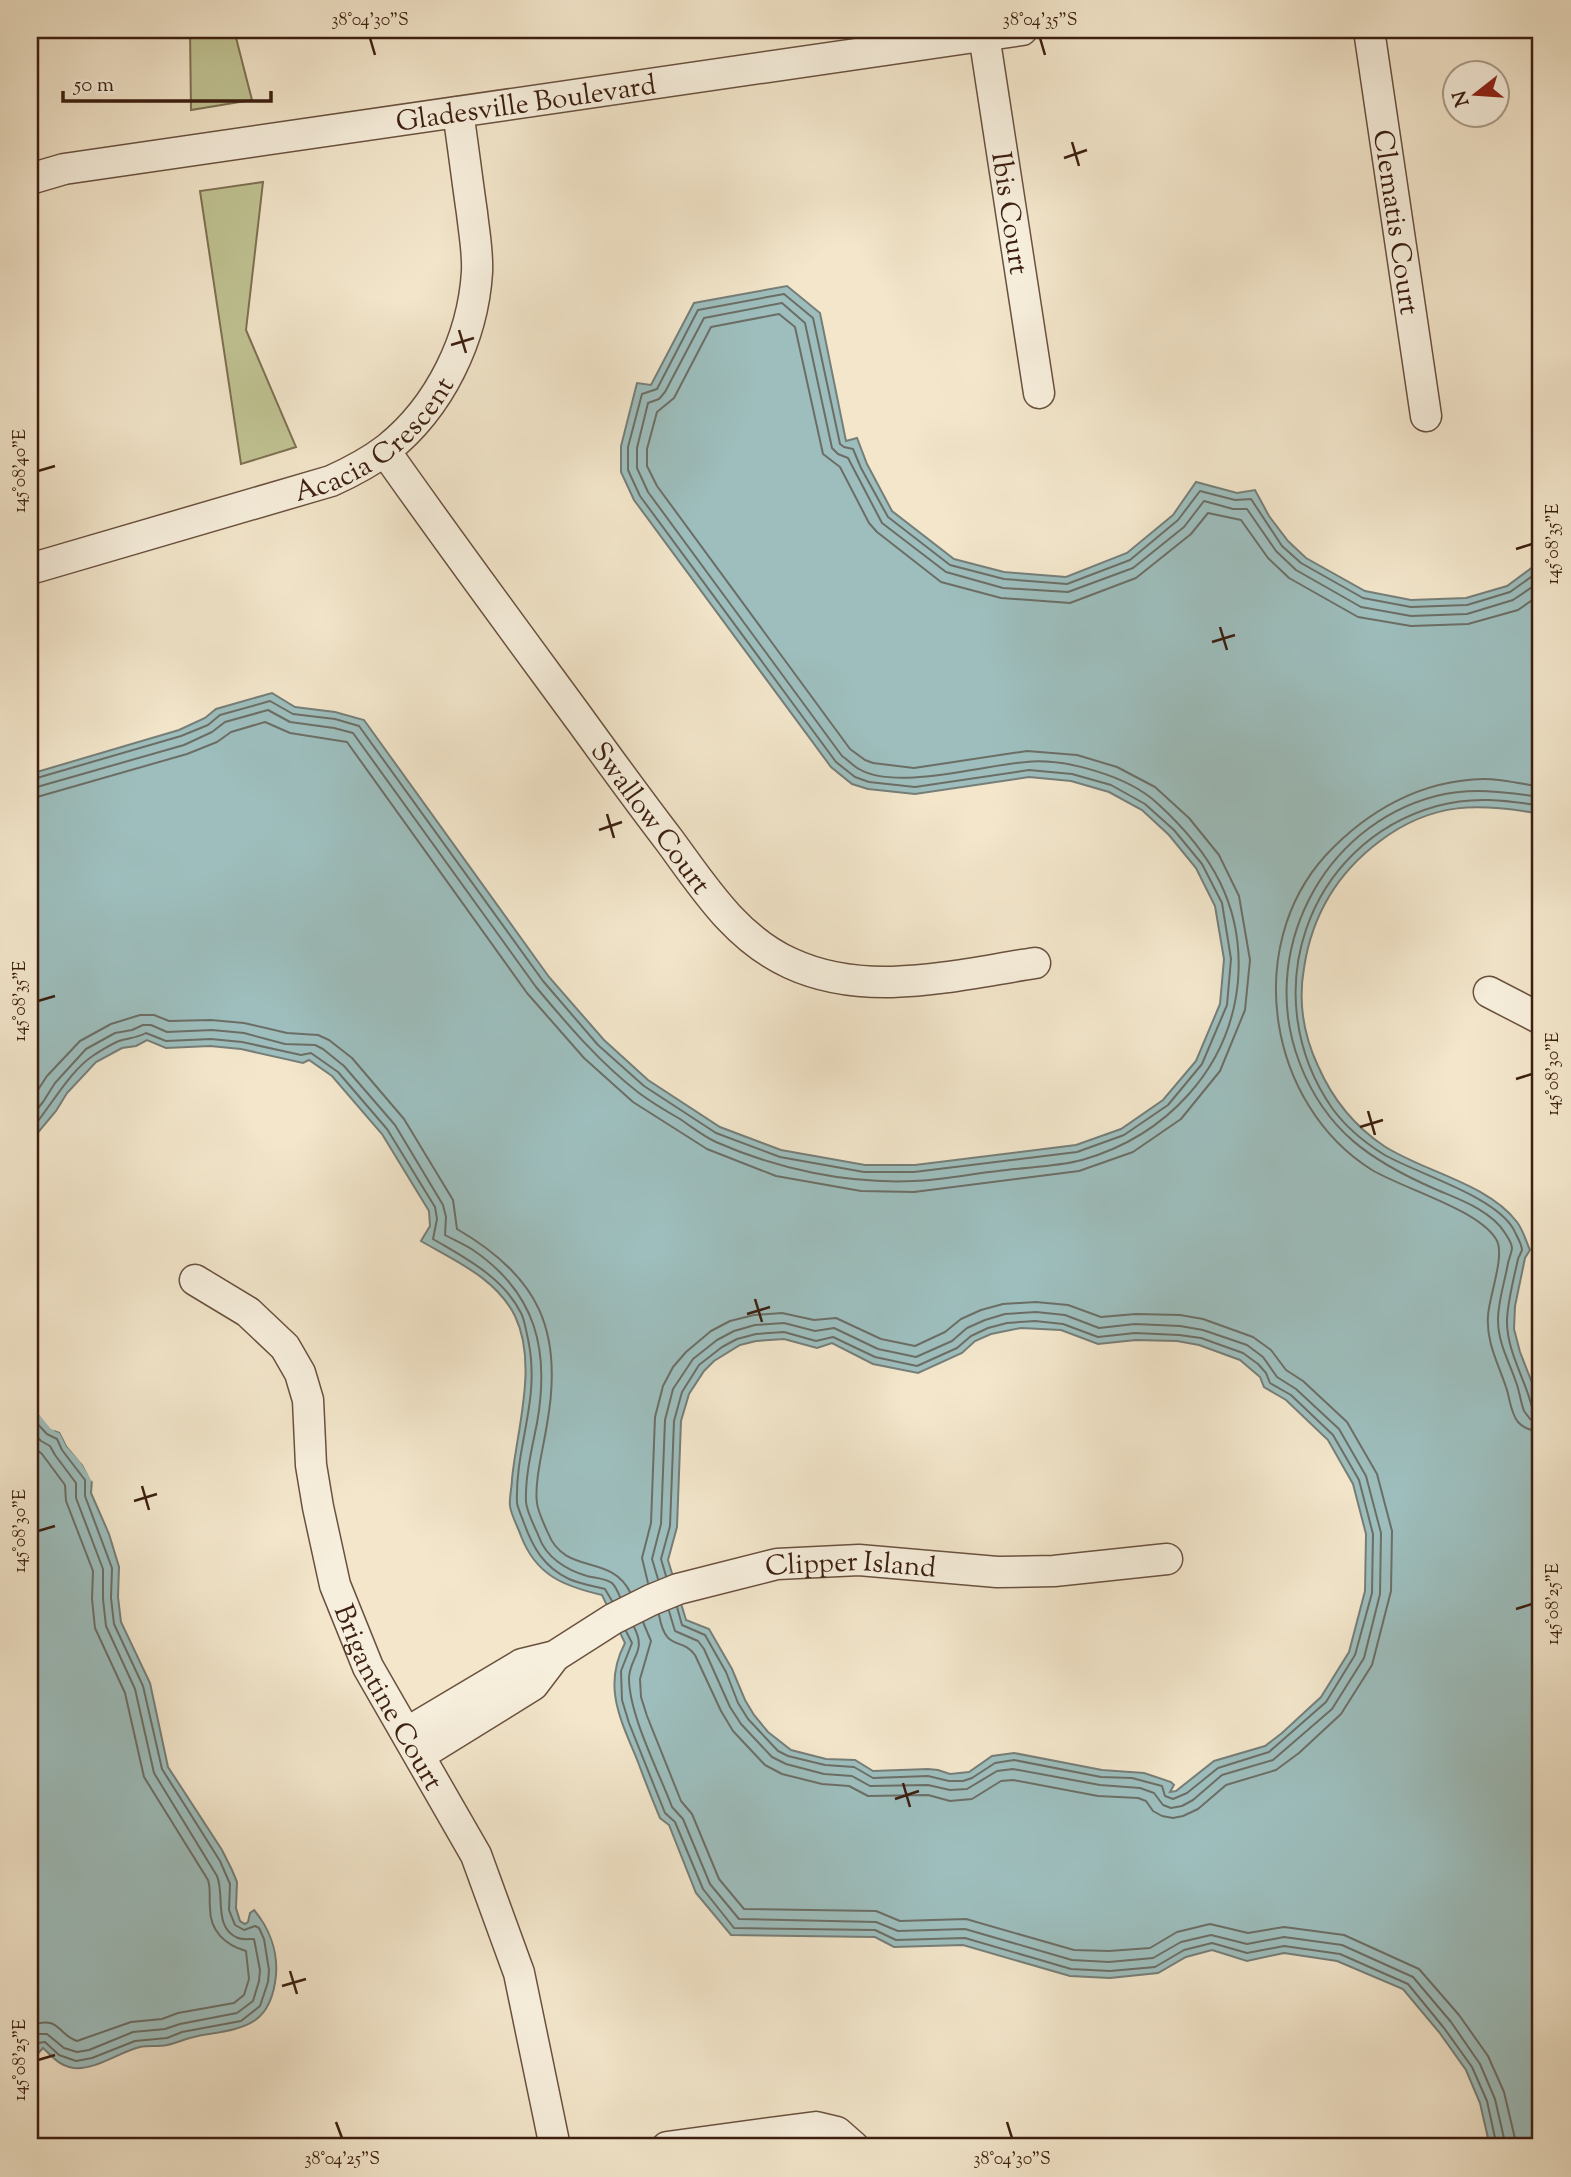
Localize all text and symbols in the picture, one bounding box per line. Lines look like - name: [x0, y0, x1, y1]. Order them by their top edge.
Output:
- text: 38°04'30"S: [331, 8, 409, 34]
- text: 38°04'35"S: [1003, 8, 1077, 34]
- scale bar: [63, 60, 271, 104]
- north arrow: [1442, 60, 1512, 130]
- street label: Gladesville Boulevard: [393, 66, 659, 144]
- text: 50 m: [73, 71, 114, 101]
- text: N: [1447, 87, 1477, 109]
- street label: Clematis Court: [1361, 127, 1428, 318]
- street label: Ibis Court: [979, 149, 1038, 278]
- street label: Acacia Crescent: [290, 370, 466, 514]
- text: 145°08'40"E: [8, 429, 34, 513]
- text: 145°08'35"E: [1541, 503, 1567, 584]
- street label: Swallow Court: [579, 734, 719, 904]
- text: 145°08'35"E: [8, 960, 34, 1041]
- text: 145°08'30"E: [1541, 1032, 1567, 1116]
- text: 145°08'30"E: [8, 1489, 34, 1573]
- street label: Clipper Island: [761, 1543, 938, 1590]
- text: 145°08'25"E: [1541, 1563, 1567, 1645]
- street label: Brigantine Court: [322, 1599, 452, 1799]
- text: 145°08'25"E: [8, 2019, 34, 2101]
- text: 38°04'25"S: [304, 2147, 380, 2173]
- text: 38°04'30"S: [973, 2147, 1051, 2173]

